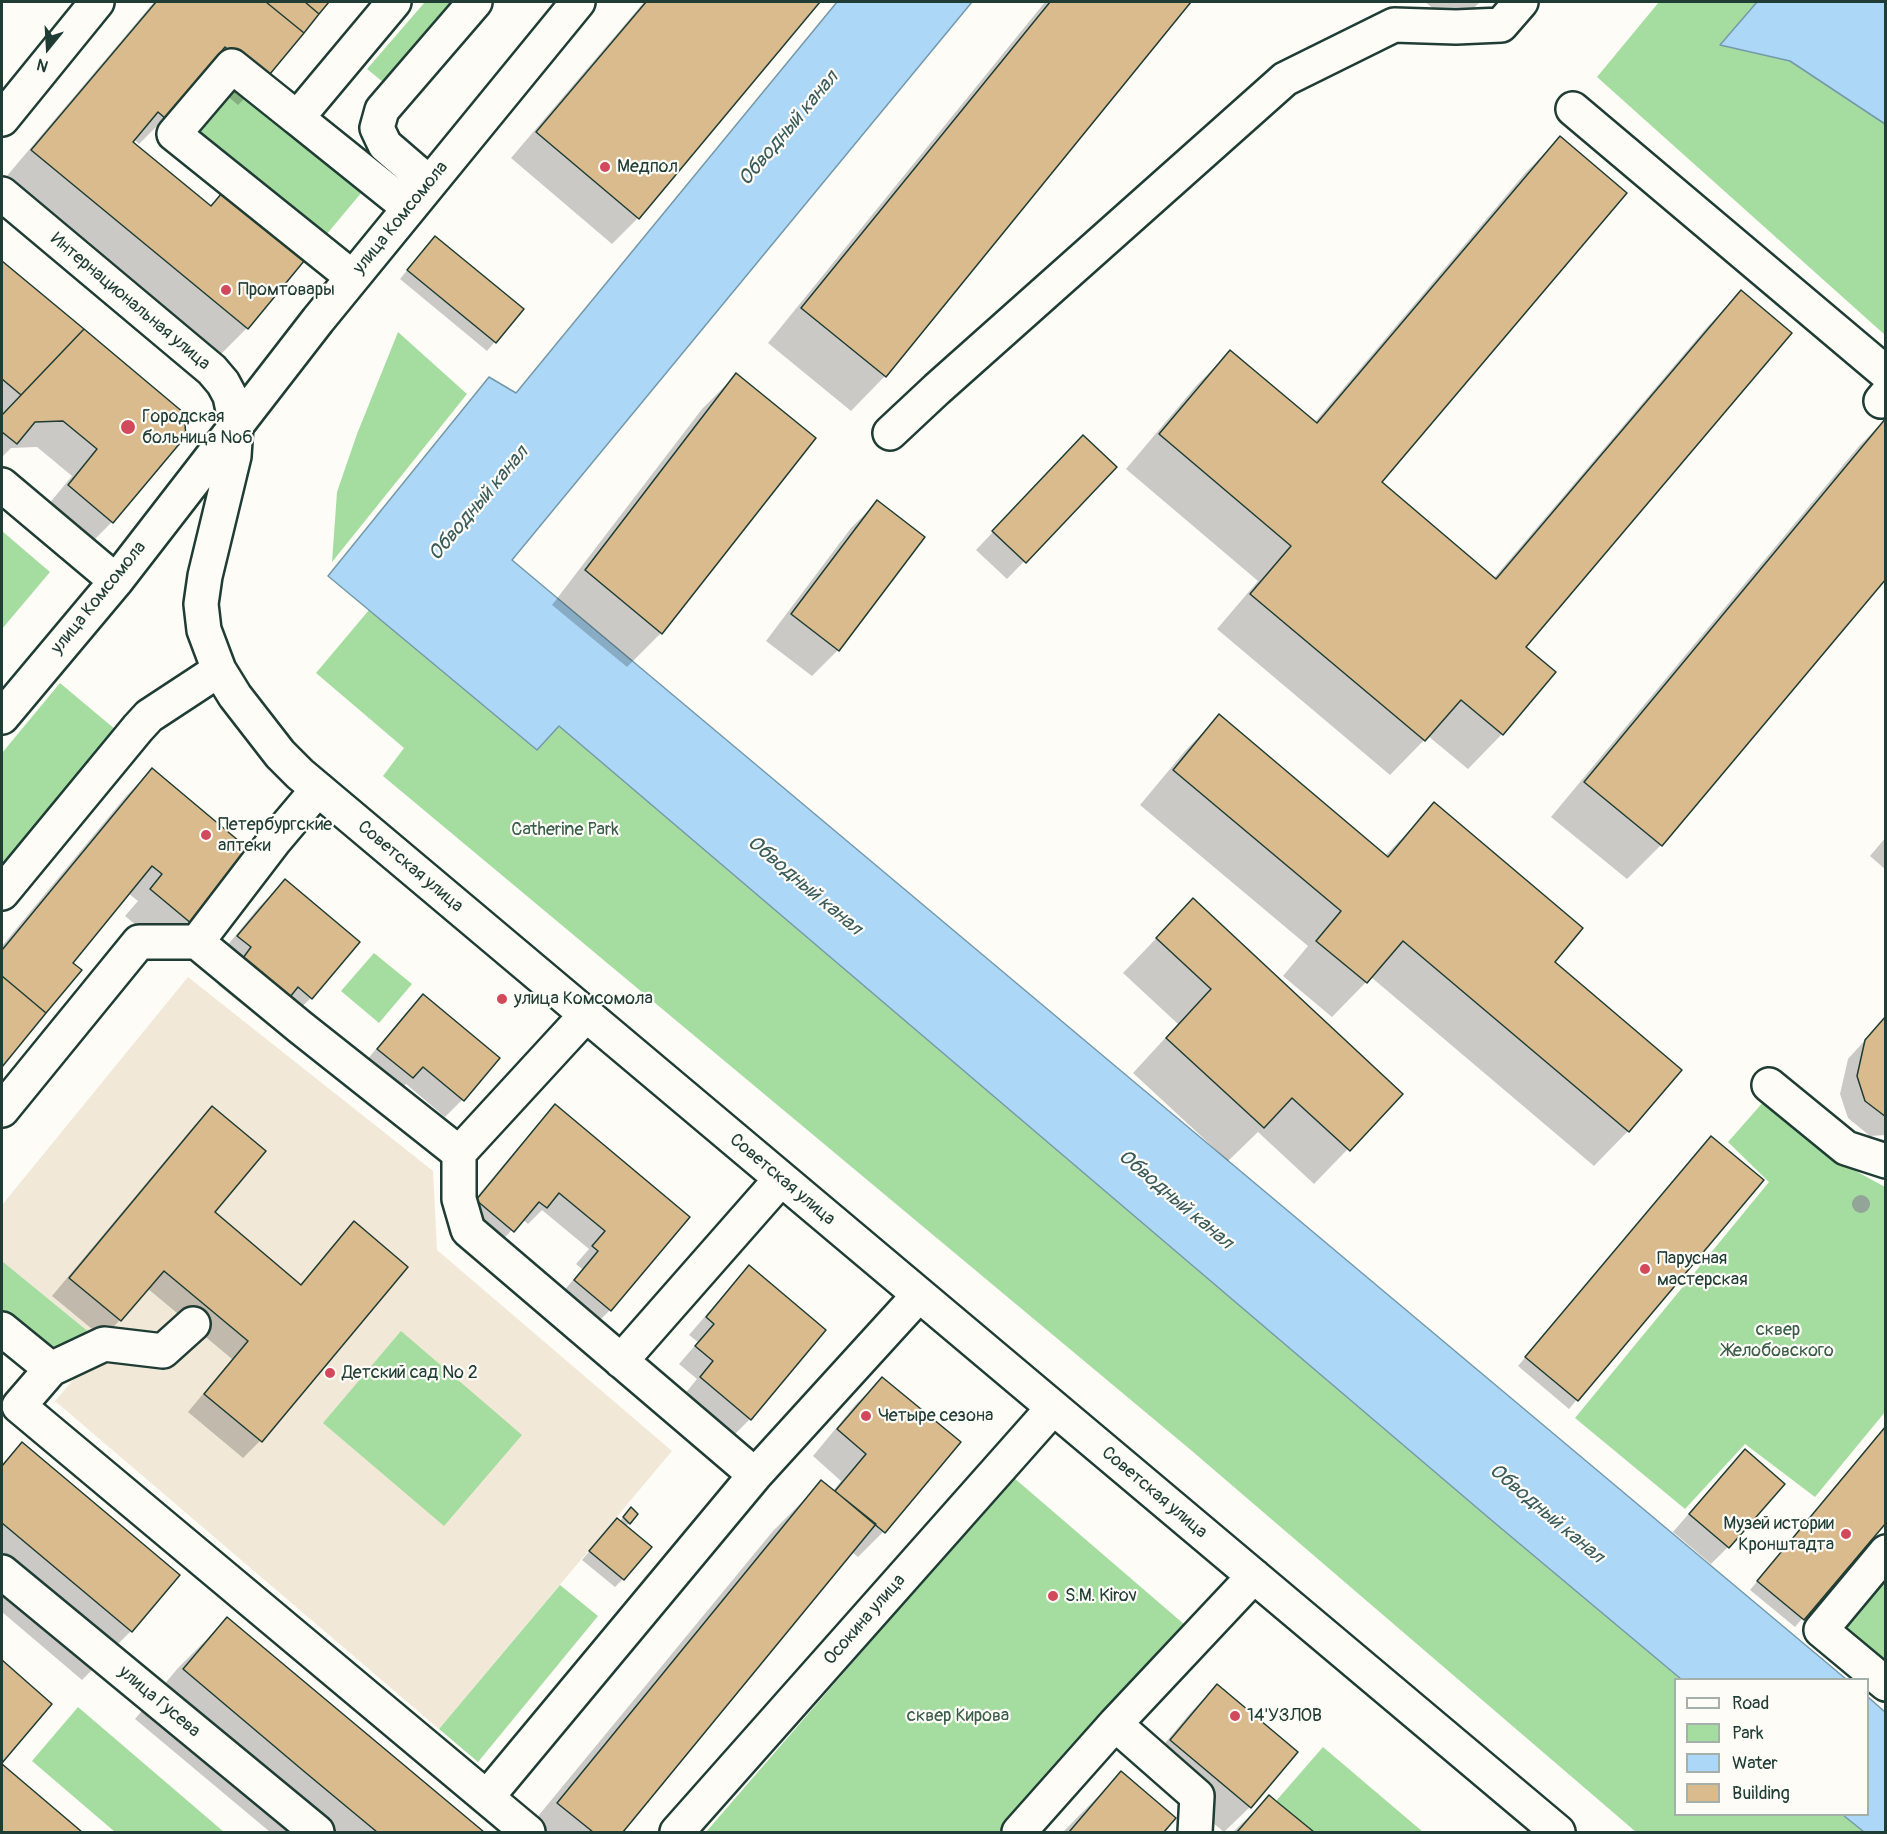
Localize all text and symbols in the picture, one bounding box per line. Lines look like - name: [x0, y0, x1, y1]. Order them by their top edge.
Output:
- north arrow: [18, 18, 78, 78]
- text: N: [34, 54, 51, 76]
- water label: Обводный канал: [734, 67, 844, 191]
- place label: Медпол: [617, 156, 678, 178]
- street label: улица Комсомола: [349, 157, 453, 279]
- marker: Медпол: [598, 160, 612, 174]
- street label: Интернациональная улица: [46, 229, 214, 375]
- place label: Промтовары: [238, 279, 335, 301]
- marker: Промтовары: [219, 283, 233, 297]
- place label: Городская больница №6: [142, 406, 253, 448]
- marker: Городская больница №6: [119, 418, 137, 436]
- water label: Обводный канал: [424, 442, 534, 566]
- street label: улица Комсомола: [47, 537, 151, 659]
- place label: Петербургские аптеки: [218, 814, 332, 856]
- street label: Советская улица: [353, 816, 467, 918]
- park label: Catherine Park: [511, 819, 619, 841]
- marker: Петербургские аптеки: [199, 828, 213, 842]
- water label: Обводный канал: [742, 831, 866, 941]
- place label: улица Комсомола: [514, 988, 653, 1010]
- marker: улица Комсомола: [495, 992, 509, 1006]
- street label: Советская улица: [725, 1129, 839, 1231]
- water label: Обводный канал: [1113, 1145, 1237, 1255]
- place label: Парусная мастерская: [1657, 1248, 1748, 1290]
- marker: Парусная мастерская: [1638, 1262, 1652, 1276]
- park label: сквер Желобовского: [1722, 1319, 1834, 1362]
- place label: Детский сад № 2: [342, 1362, 478, 1384]
- marker: Детский сад № 2: [323, 1366, 337, 1380]
- place label: Четыре сезона: [878, 1405, 993, 1427]
- marker: Четыре сезона: [859, 1409, 873, 1423]
- street label: Советская улица: [1097, 1442, 1211, 1544]
- water label: Обводный канал: [1484, 1459, 1608, 1569]
- place label: Музей истории Кронштадта: [1723, 1513, 1834, 1556]
- marker: Музей истории Кронштадта: [1839, 1527, 1853, 1541]
- street label: Осокина улица: [820, 1570, 910, 1670]
- place label: S.M. Kirov: [1065, 1585, 1137, 1607]
- marker: S.M. Kirov: [1046, 1589, 1060, 1603]
- street label: улица Гусева: [114, 1661, 204, 1743]
- legend: [1674, 1678, 1869, 1816]
- text: Road: [1732, 1692, 1769, 1715]
- park label: сквер Кирова: [907, 1705, 1009, 1727]
- place label: 14'УЗЛОВ: [1247, 1705, 1322, 1727]
- marker: 14'УЗЛОВ: [1228, 1709, 1242, 1723]
- text: Park: [1732, 1722, 1764, 1745]
- text: Water: [1732, 1752, 1778, 1775]
- text: Building: [1732, 1782, 1790, 1805]

